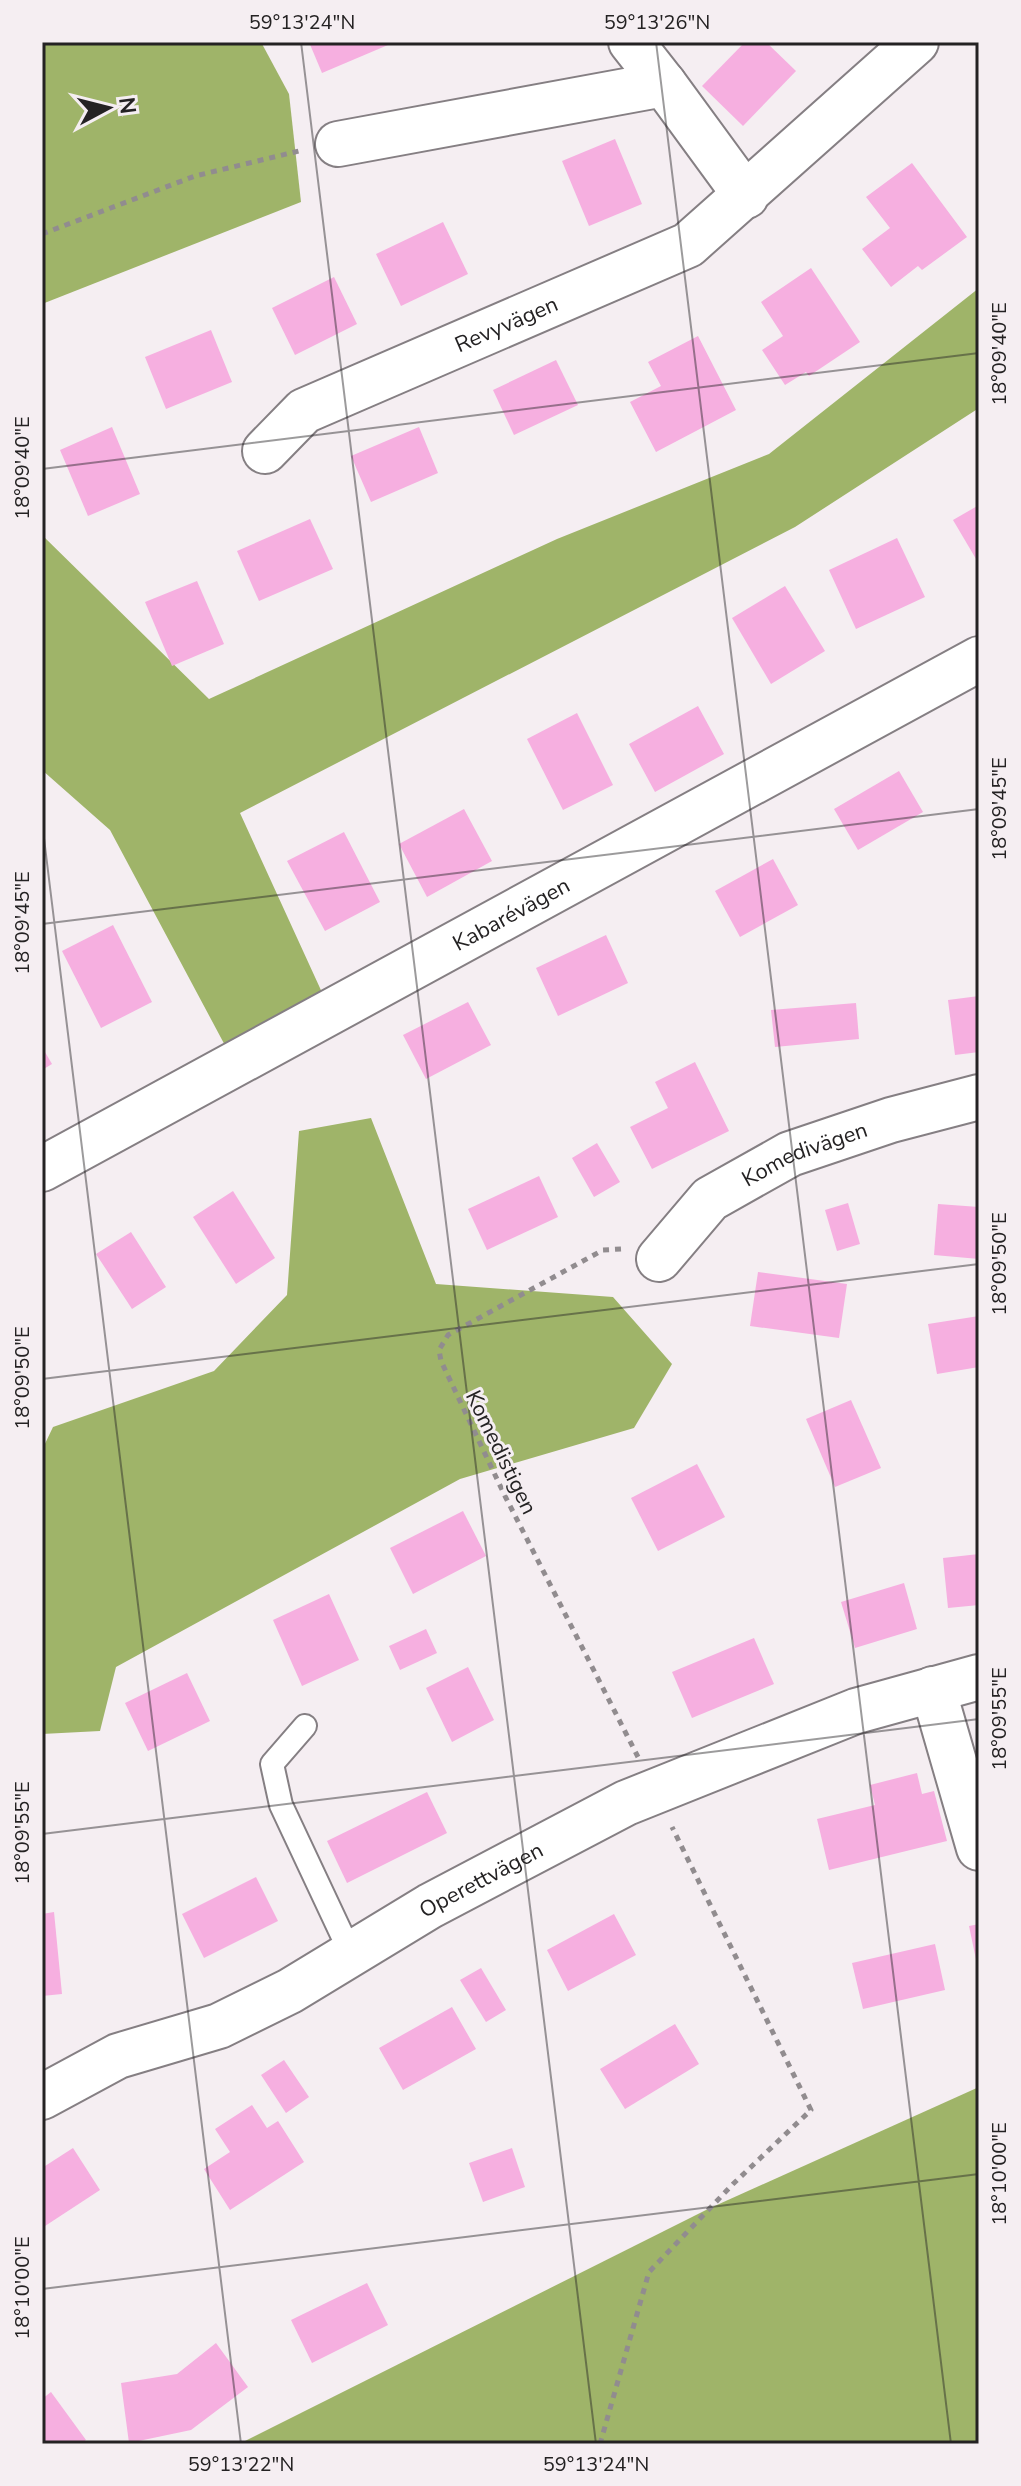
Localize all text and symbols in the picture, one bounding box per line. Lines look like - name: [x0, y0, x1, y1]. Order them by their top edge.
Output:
- text: 59°13'24"N: [249, 9, 355, 36]
- text: 59°13'26"N: [604, 9, 710, 36]
- north arrow: [68, 68, 148, 148]
- text: N: [111, 96, 143, 116]
- street label: Revyvägen: [450, 289, 563, 360]
- text: 18°09'40"E: [986, 302, 1013, 406]
- text: 18°09'40"E: [9, 416, 36, 520]
- text: 18°09'45"E: [986, 757, 1013, 861]
- text: 18°09'45"E: [9, 871, 36, 975]
- street label: Kabarévägen: [448, 871, 575, 959]
- street label: Komedivägen: [736, 1115, 871, 1194]
- text: 18°09'50"E: [986, 1212, 1013, 1316]
- text: 18°09'50"E: [9, 1326, 36, 1430]
- street label: Komedistigen: [458, 1385, 544, 1519]
- text: 18°09'55"E: [986, 1667, 1013, 1771]
- text: 18°09'55"E: [9, 1781, 36, 1885]
- street label: Operettvägen: [414, 1835, 548, 1925]
- text: 18°10'00"E: [986, 2122, 1013, 2226]
- text: 18°10'00"E: [9, 2236, 36, 2340]
- text: 59°13'22"N: [188, 2451, 294, 2478]
- text: 59°13'24"N: [543, 2451, 649, 2478]

